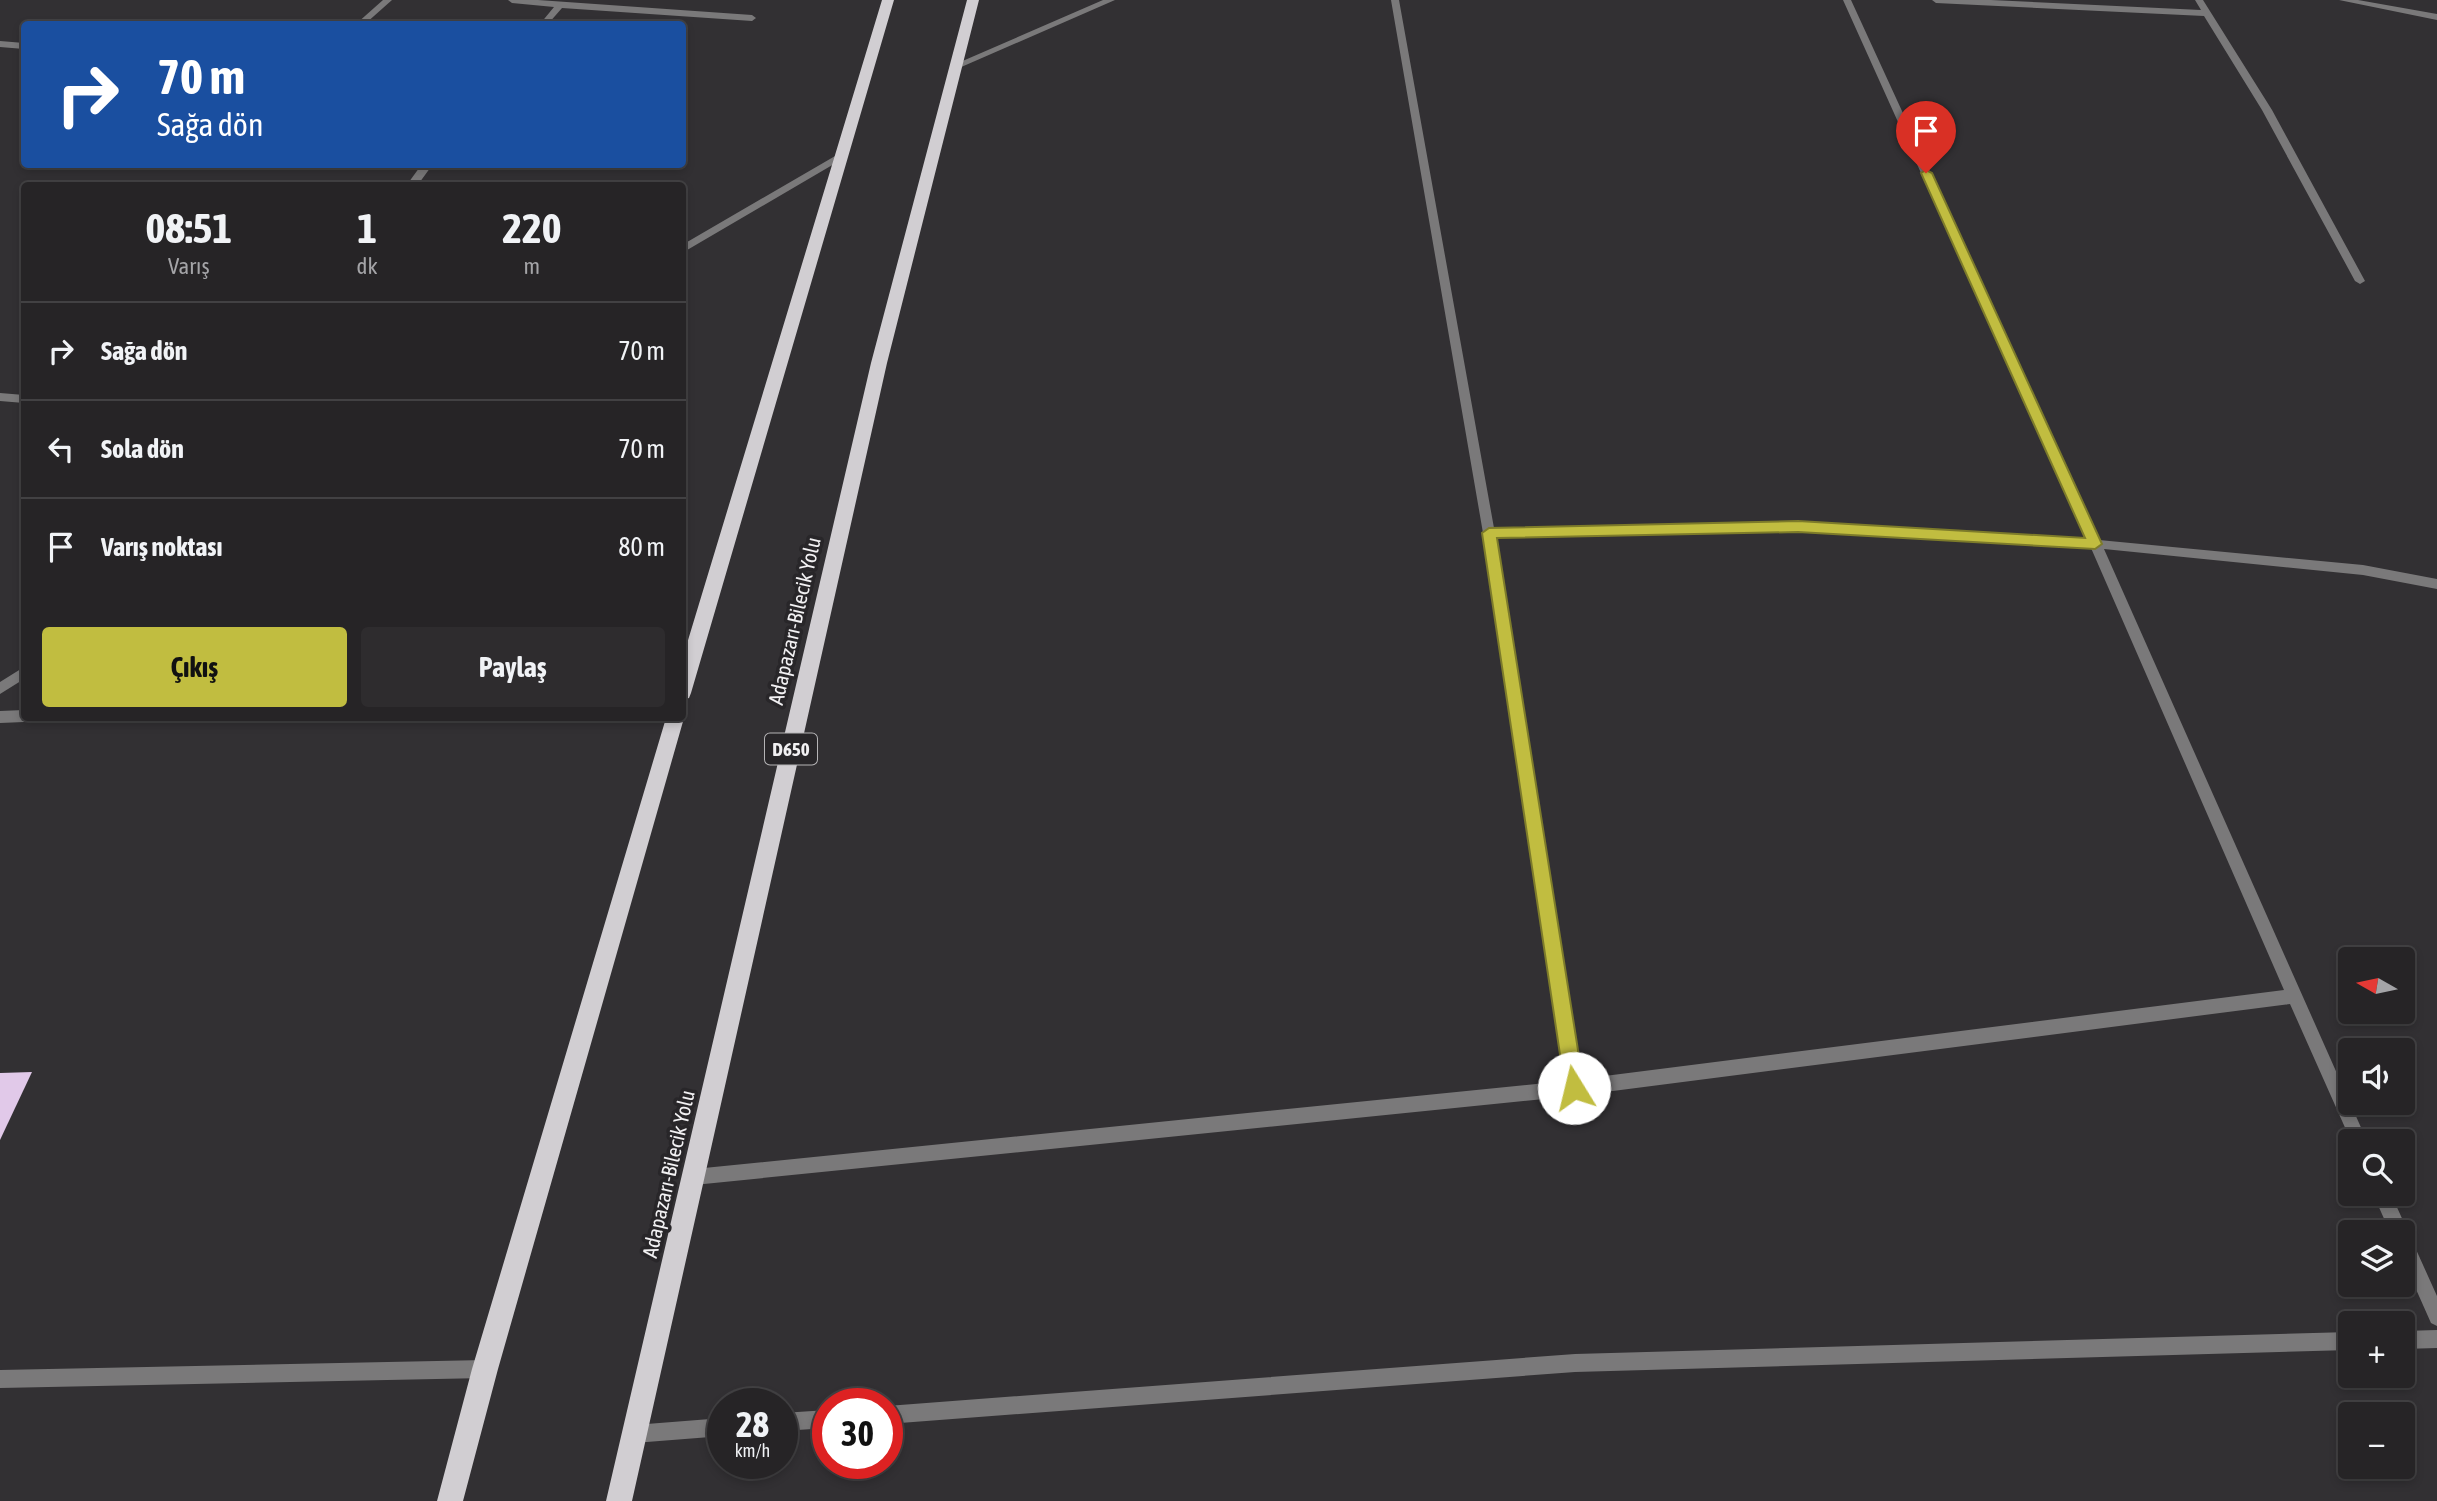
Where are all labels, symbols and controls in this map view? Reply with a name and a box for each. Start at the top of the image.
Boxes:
text: 70 m [157,48,245,104]
icon: right [42,49,133,140]
pin [1896,101,1956,173]
text: Sağa dön [157,106,263,143]
icon: arrive [1907,112,1945,150]
text: 08:51 [146,204,232,252]
text: 1 [357,204,377,252]
text: 220 [502,204,561,252]
text: Varış [168,253,210,279]
text: dk [357,253,378,279]
text: m [523,253,540,279]
icon: right [42,332,80,370]
text: Sağa dön [101,336,187,366]
text: 70 m [618,336,665,366]
icon: left [42,430,80,468]
text: Sola dön [101,434,184,464]
text: 70 m [618,434,665,464]
icon: arrive [42,528,80,566]
text: Varış noktası [101,532,222,562]
text: 80 m [618,532,665,562]
street label: Adapazarı-Bilecik Yolu [763,535,825,707]
button: Çıkış [42,627,347,707]
button: Paylaş [361,627,665,707]
road number: D650 [765,734,817,764]
north arrow [2338,947,2415,1024]
map controls [2338,947,2415,1479]
button: sound [2338,1038,2415,1115]
position arrow [1537,1051,1611,1125]
street label: Adapazarı-Bilecik Yolu [637,1088,699,1260]
button: search [2338,1129,2415,1206]
button: layers [2338,1220,2415,1297]
button: + [2338,1311,2415,1388]
speed limit sign: 30 [812,1388,903,1479]
button: − [2338,1402,2415,1479]
text: 28 [736,1404,769,1444]
text: km/h [735,1440,770,1461]

